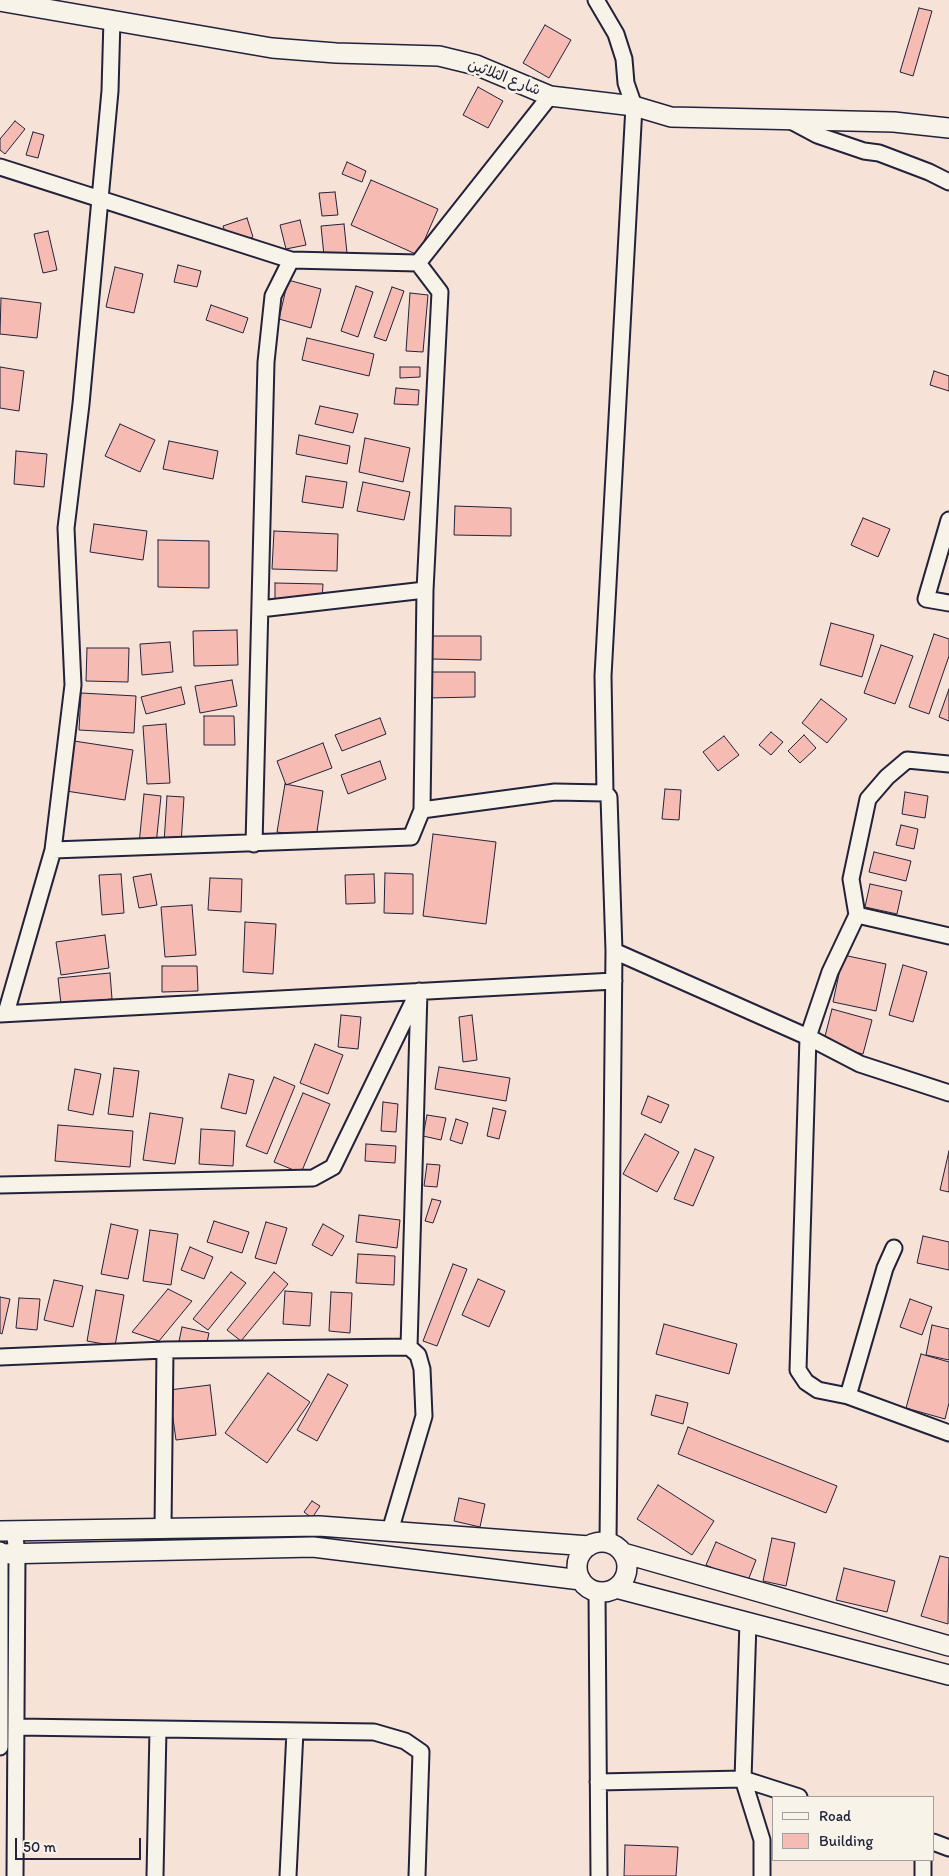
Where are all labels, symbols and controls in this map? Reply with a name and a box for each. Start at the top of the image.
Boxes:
street label: شارع الثلاثين [465,56,543,100]
legend [772,1796,934,1861]
text: Road [819,1807,851,1825]
scale bar [18,1828,144,1860]
text: Building [819,1832,873,1850]
text: 50 m [23,1838,56,1856]

